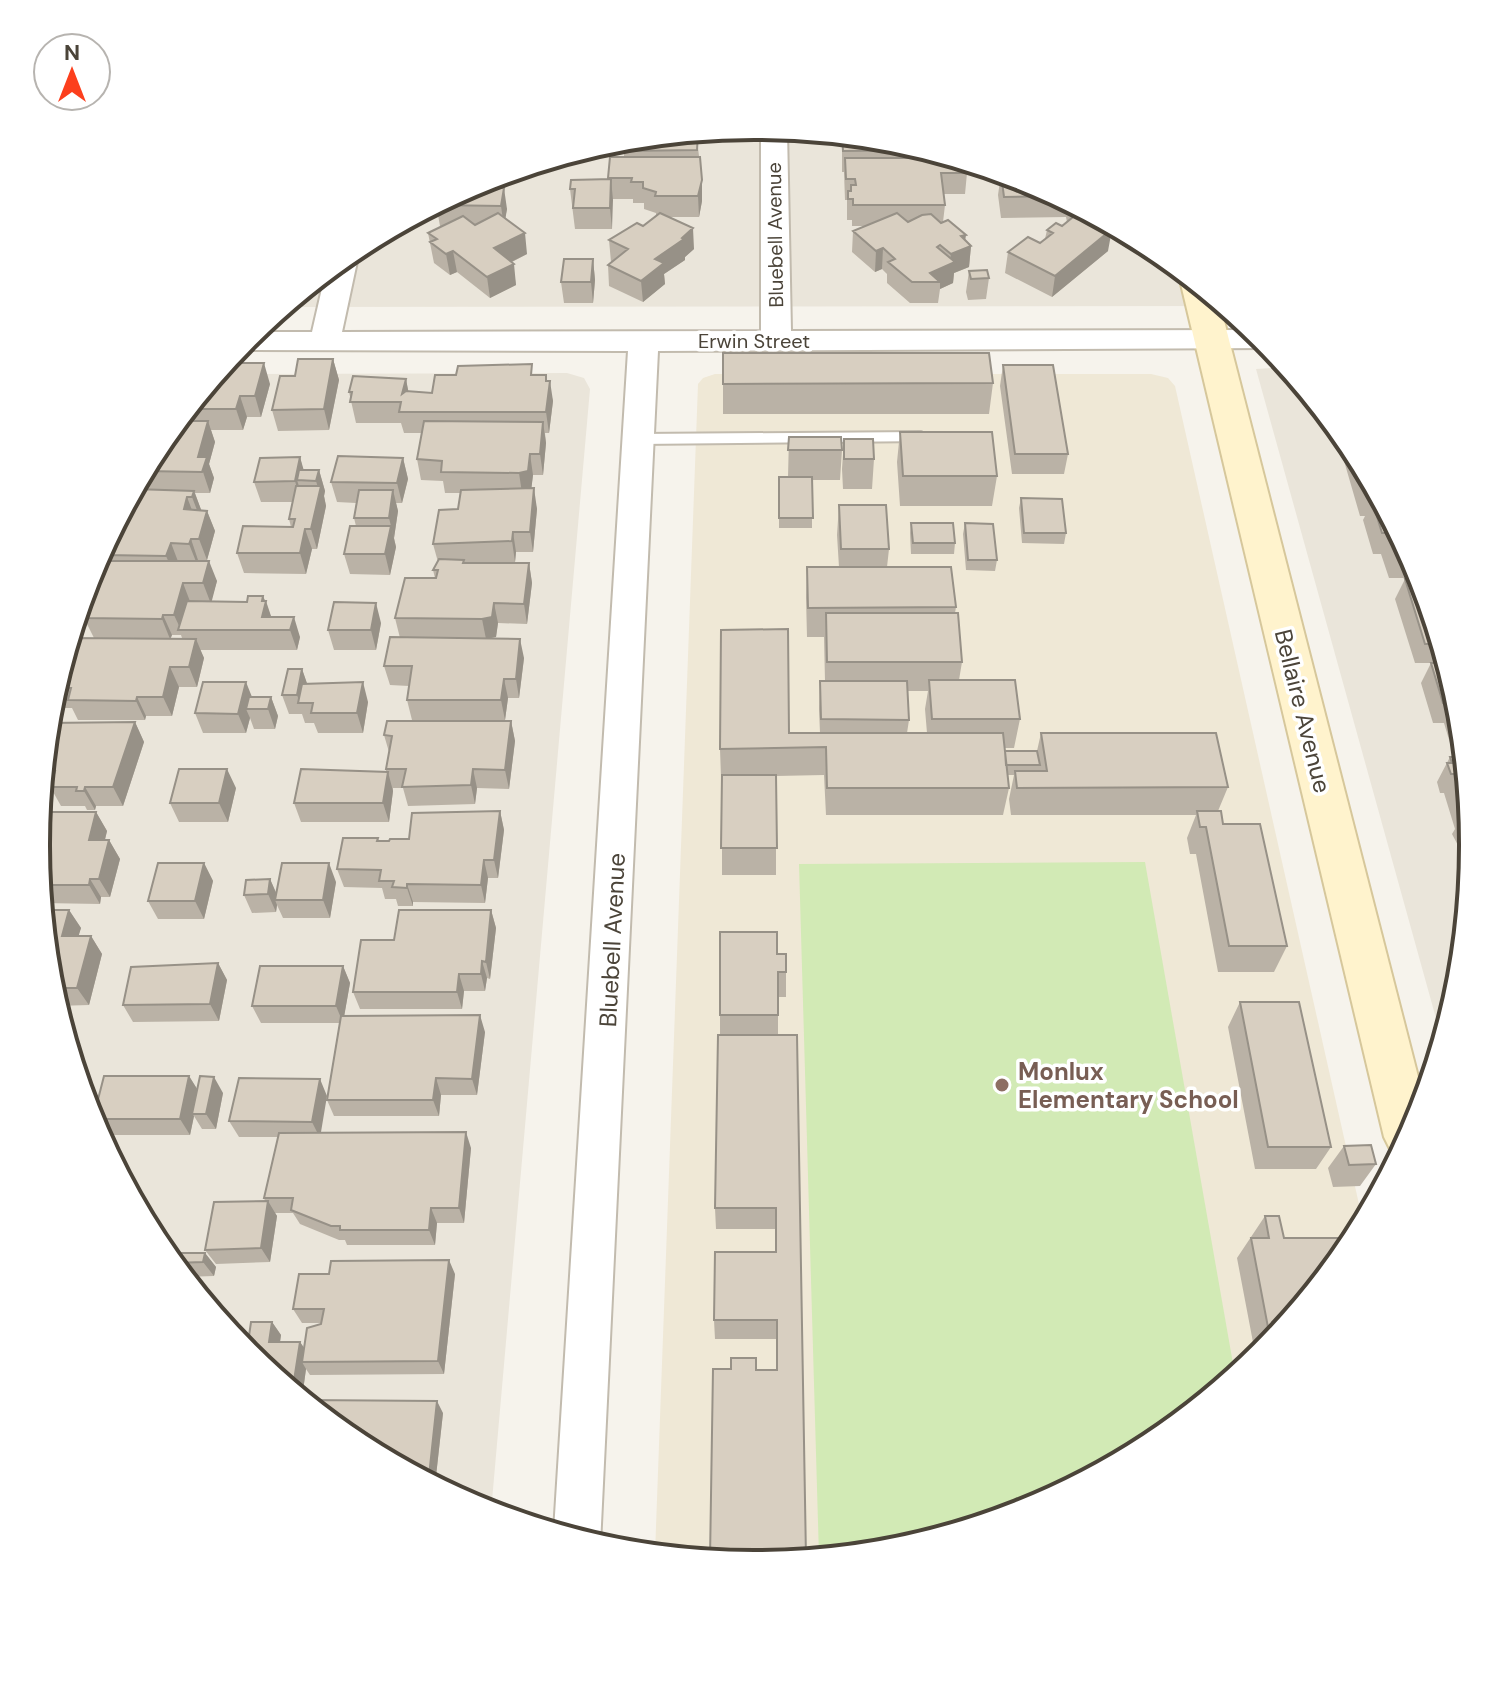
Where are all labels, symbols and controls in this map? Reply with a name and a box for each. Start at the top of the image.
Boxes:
north arrow [32,32,112,112]
text: N [64,38,80,67]
street label: Bluebell Avenue [761,162,789,308]
street label: Erwin Street [698,328,810,354]
street label: Bellaire Avenue [1268,626,1338,796]
street label: Bluebell Avenue [592,852,632,1028]
place label: Monlux Elementary School [1018,1056,1239,1115]
marker: Monlux Elementary School [993,1076,1011,1094]

